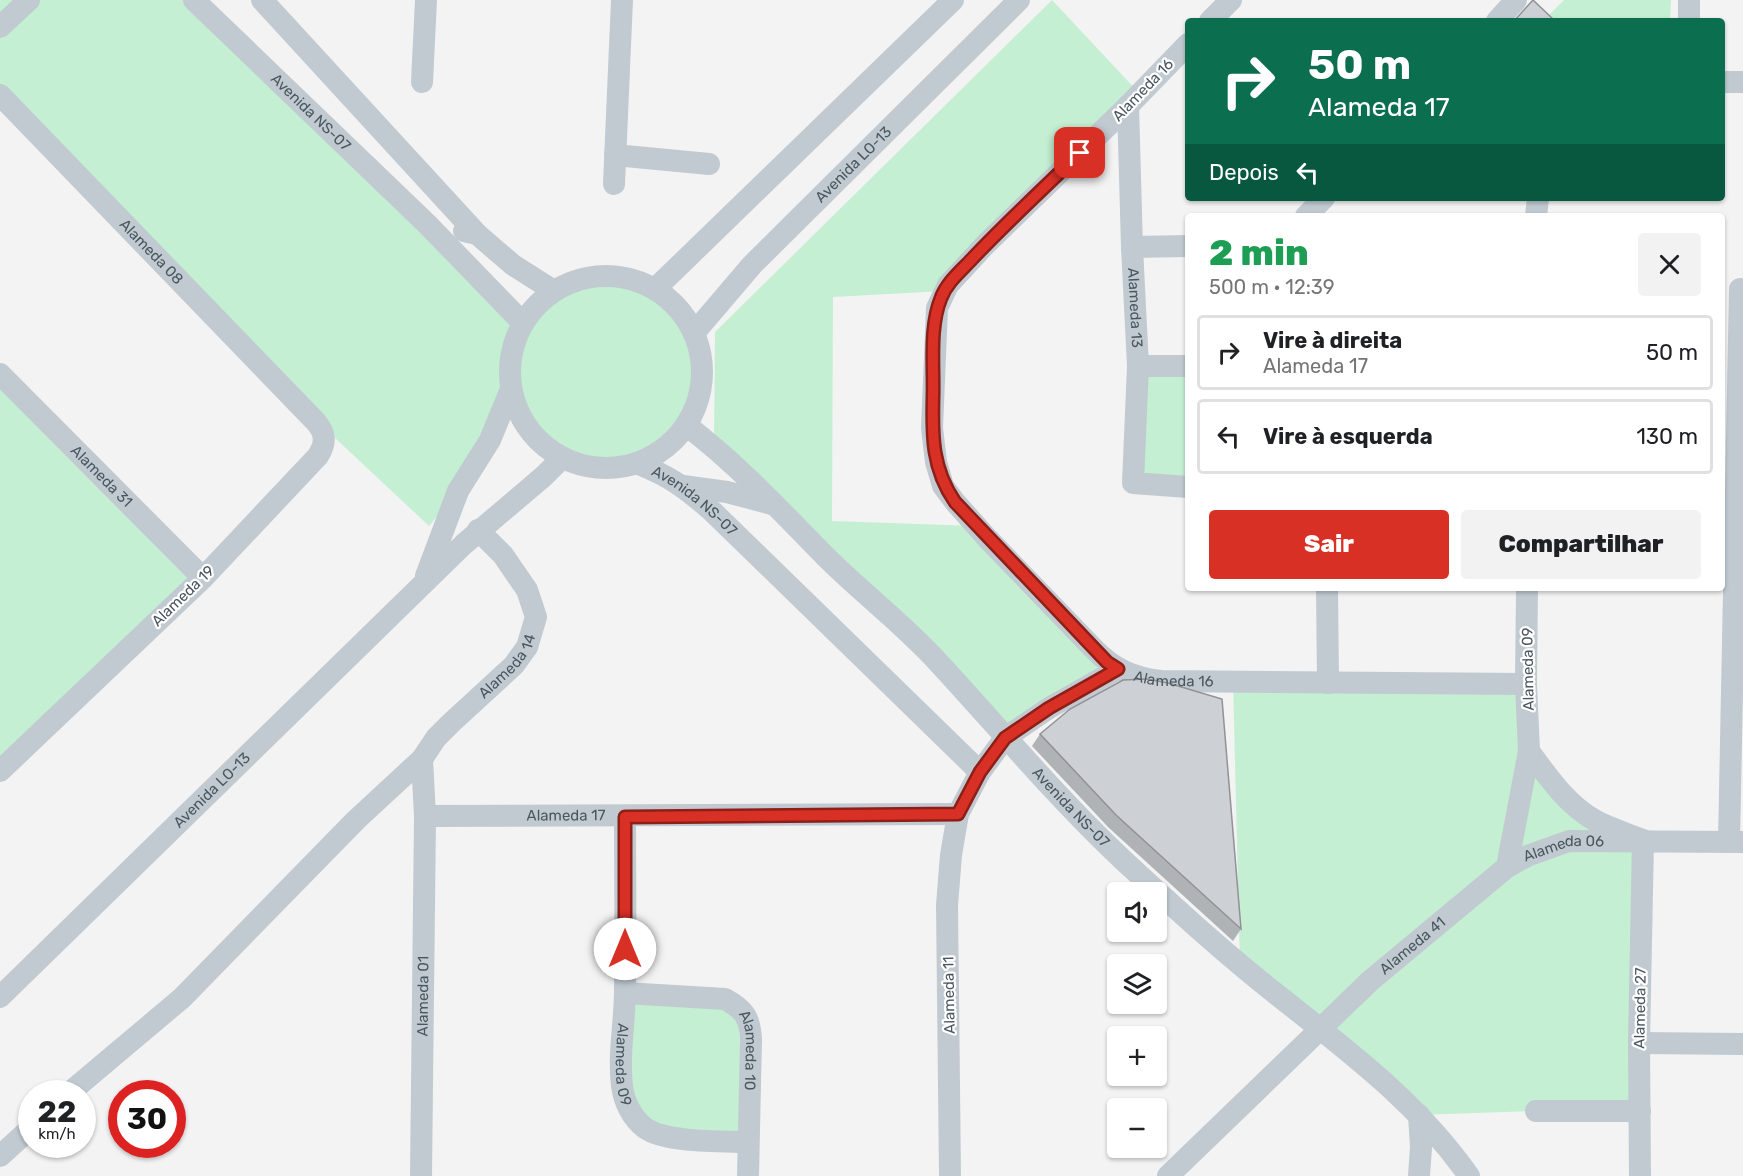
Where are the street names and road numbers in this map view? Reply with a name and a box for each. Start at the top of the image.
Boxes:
street label: Alameda 16 [1109,55,1177,125]
street label: Avenida NS-07 [267,70,355,155]
street label: Avenida LO-13 [811,123,895,206]
street label: Alameda 08 [116,215,187,288]
street label: Alameda 13 [1124,267,1146,348]
street label: Alameda 31 [67,441,136,511]
street label: Avenida NS-07 [649,462,741,540]
street label: Alameda 19 [148,562,218,630]
street label: Alameda 09 [1518,627,1538,711]
street label: Alameda 14 [475,632,539,702]
street label: Alameda 16 [1132,667,1214,690]
street label: Avenida LO-13 [170,749,254,832]
street label: Avenida NS-07 [1028,764,1113,851]
street label: Alameda 17 [527,806,606,825]
street label: Alameda 06 [1521,832,1604,866]
street label: Alameda 41 [1376,913,1449,978]
street label: Alameda 01 [414,956,432,1036]
street label: Alameda 11 [939,956,959,1034]
street label: Alameda 27 [1630,967,1650,1049]
street label: Alameda 10 [735,1007,760,1091]
street label: Alameda 09 [612,1023,636,1109]

